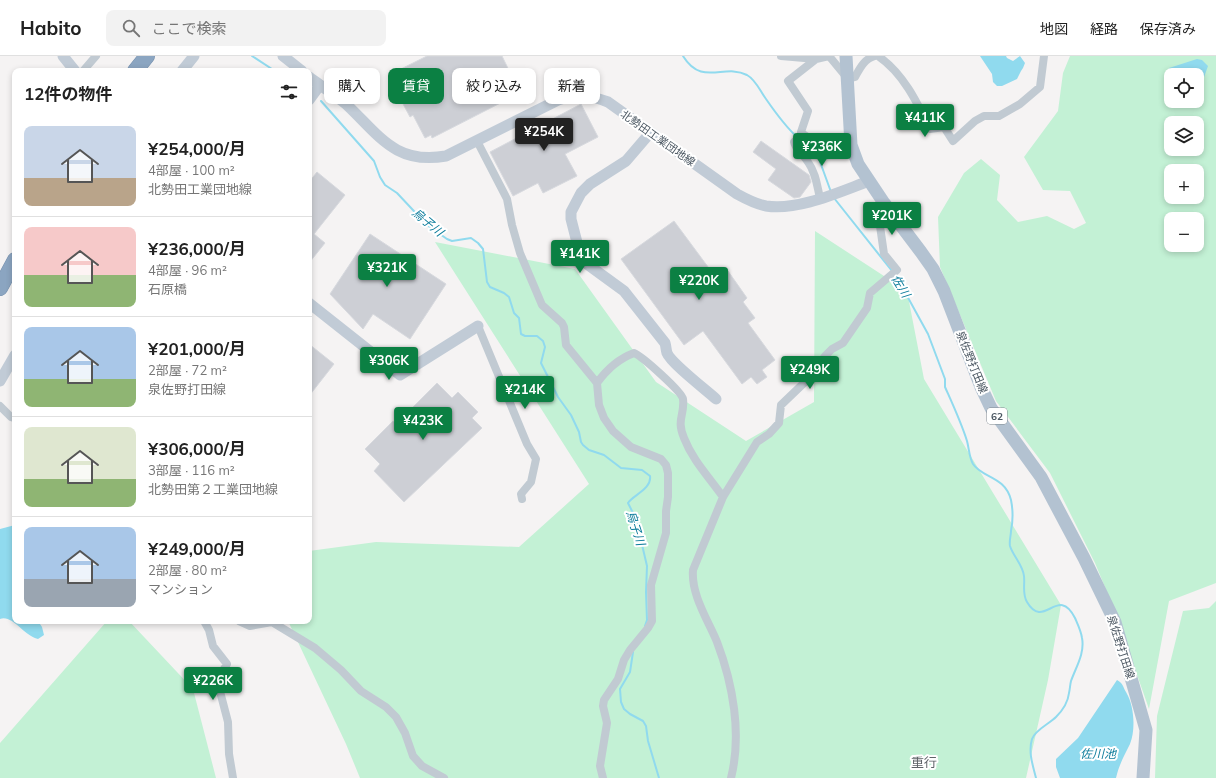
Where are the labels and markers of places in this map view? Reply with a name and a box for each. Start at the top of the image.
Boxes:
pin: ¥411K [897,104,953,138]
pin: ¥254K [516,118,572,152]
pin: ¥236K [794,133,850,167]
pin: ¥201K [864,202,920,236]
pin: ¥141K [552,240,608,274]
pin: ¥321K [359,254,415,288]
pin: ¥220K [671,267,727,301]
pin: ¥306K [361,347,417,381]
pin: ¥249K [782,356,838,390]
pin: ¥214K [497,376,553,410]
pin: ¥423K [395,407,451,441]
pin: ¥226K [185,667,241,701]

